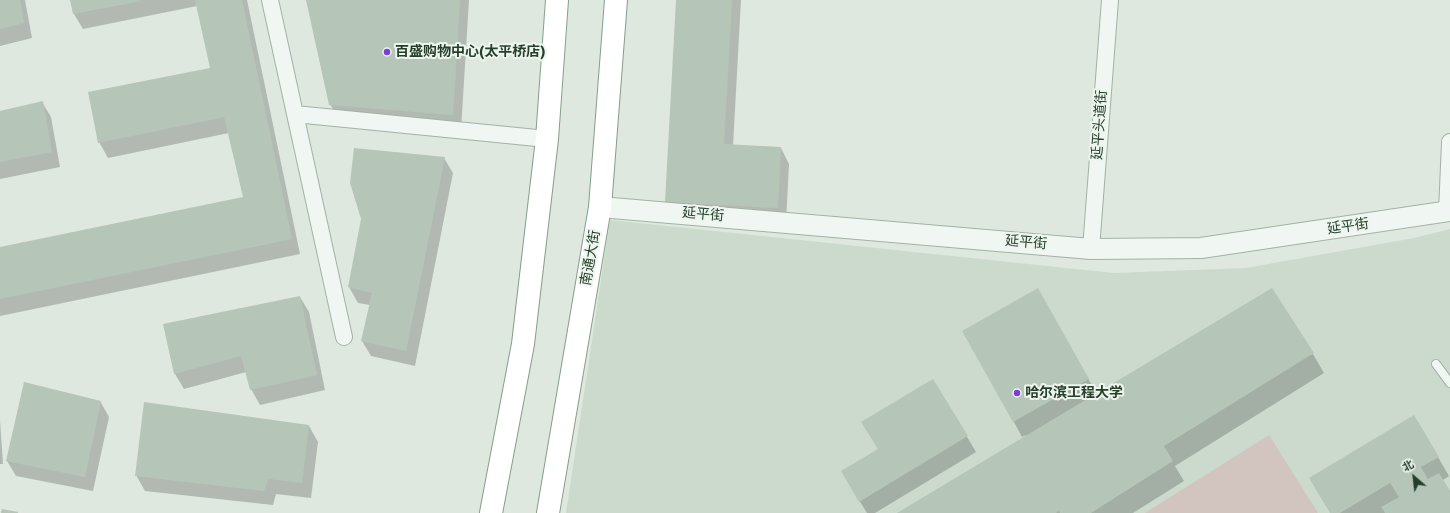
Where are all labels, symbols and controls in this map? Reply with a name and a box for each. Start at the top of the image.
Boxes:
place label: 百盛购物中心(太平桥店) [395,44,545,60]
marker: 百盛购物中心(太平桥店) [382,47,392,57]
street label: 延平头道街 [1089,89,1111,161]
street label: 延平街 [681,205,725,225]
street label: 延平街 [1326,216,1370,238]
street label: 南通大街 [578,229,604,287]
street label: 延平街 [1004,233,1048,253]
place label: 哈尔滨工程大学 [1025,385,1123,401]
marker: 哈尔滨工程大学 [1012,388,1022,398]
north arrow [1394,457,1434,497]
text: 北 [1400,458,1416,474]

